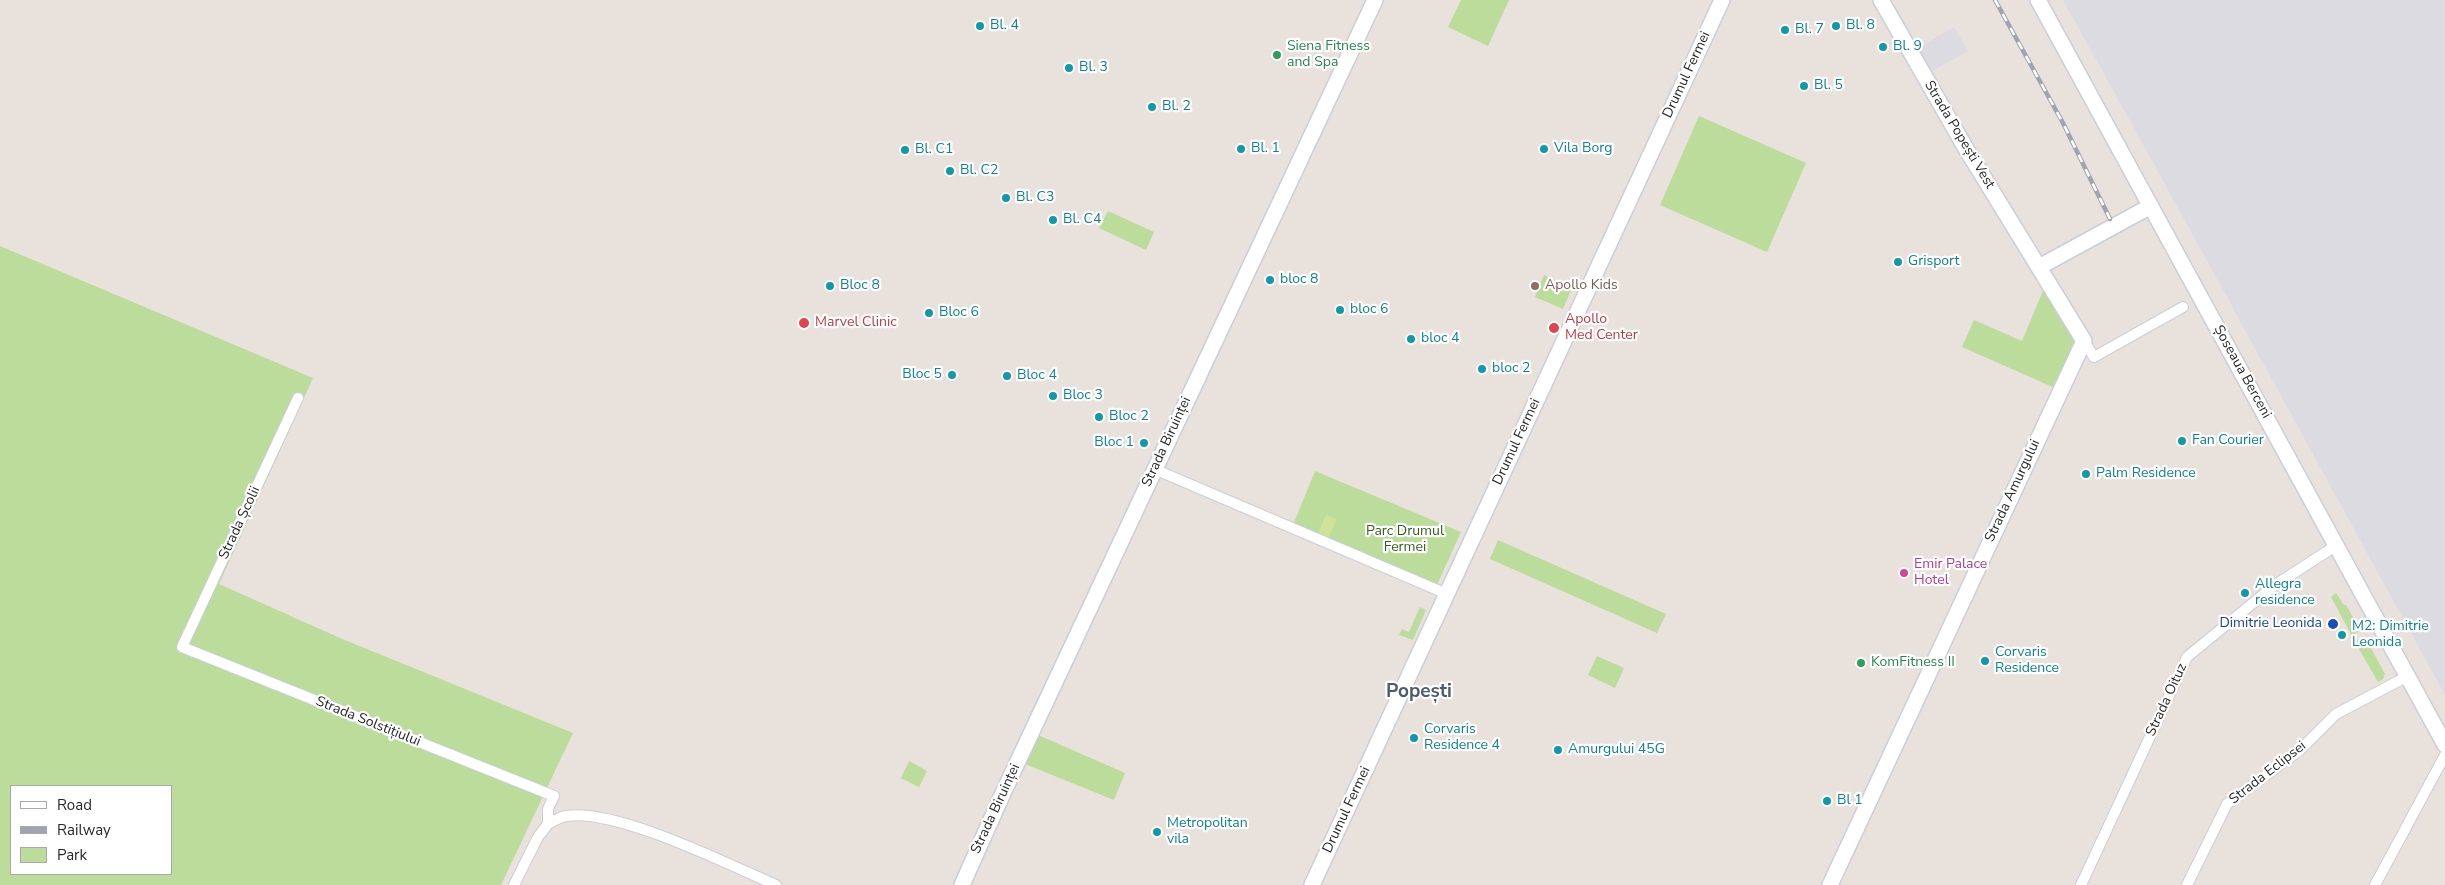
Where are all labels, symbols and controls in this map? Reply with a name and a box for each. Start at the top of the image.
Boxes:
place label: Bl. 4 [990,18,1019,34]
place label: Bl. 8 [1846,18,1875,34]
marker: Bl. 4 [974,20,986,32]
marker: Bl. 8 [1830,20,1842,32]
place label: Bl. 7 [1795,22,1824,38]
marker: Bl. 7 [1779,24,1791,36]
street label: Drumul Fermei [1660,29,1714,121]
place label: Siena Fitness and Spa [1287,39,1370,72]
place label: Bl. 9 [1893,39,1922,55]
marker: Bl. 9 [1877,41,1889,53]
marker: Siena Fitness and Spa [1271,49,1283,61]
place label: Bl. 3 [1079,60,1108,76]
marker: Bl. 3 [1063,62,1075,74]
place label: Bl. 5 [1814,78,1843,94]
street label: Strada Popești Vest [1920,78,1998,192]
marker: Bl. 5 [1798,80,1810,92]
place label: Bl. 2 [1162,99,1191,115]
marker: Bl. 2 [1146,101,1158,113]
place label: Bl. 1 [1251,141,1280,157]
place label: Vila Borg [1554,141,1612,157]
place label: Bl. C1 [915,142,953,158]
marker: Bl. 1 [1235,143,1247,155]
marker: Vila Borg [1538,143,1550,155]
marker: Bl. C1 [899,144,911,156]
place label: Bl. C2 [960,163,998,179]
marker: Bl. C2 [944,165,956,177]
place label: Bl. C3 [1016,190,1054,206]
marker: Bl. C3 [1000,192,1012,204]
place label: Bl. C4 [1063,212,1101,228]
marker: Bl. C4 [1047,214,1059,226]
place label: Grisport [1908,254,1959,270]
marker: Grisport [1892,256,1904,268]
place label: bloc 8 [1280,272,1318,288]
marker: bloc 8 [1264,274,1276,286]
place label: Bloc 8 [840,278,880,294]
place label: Apollo Kids [1545,278,1618,294]
marker: Bloc 8 [824,280,836,292]
marker: Apollo Kids [1529,280,1541,292]
place label: bloc 6 [1350,302,1388,318]
marker: bloc 6 [1334,304,1346,316]
place label: Bloc 6 [939,305,979,321]
marker: Bloc 6 [923,307,935,319]
place label: Apollo Med Center [1565,312,1638,344]
place label: Marvel Clinic [815,315,897,331]
marker: Marvel Clinic [797,316,811,330]
marker: Apollo Med Center [1547,321,1561,335]
street label: Șoseaua Berceni [2210,323,2274,421]
place label: bloc 4 [1421,331,1459,347]
marker: bloc 4 [1405,333,1417,345]
place label: bloc 2 [1492,361,1530,377]
marker: bloc 2 [1476,363,1488,375]
place label: Bloc 5 [902,367,942,383]
place label: Bloc 4 [1017,368,1057,384]
marker: Bloc 5 [946,369,958,381]
marker: Bloc 4 [1001,370,1013,382]
place label: Bloc 3 [1063,388,1103,404]
marker: Bloc 3 [1047,390,1059,402]
street label: Strada Biruinței [1139,394,1195,490]
street label: Drumul Fermei [1490,396,1544,488]
place label: Bloc 2 [1109,409,1149,425]
marker: Bloc 2 [1093,411,1105,423]
place label: Fan Courier [2192,433,2264,449]
place label: Bloc 1 [1094,435,1134,451]
marker: Fan Courier [2176,435,2188,447]
marker: Bloc 1 [1138,437,1150,449]
street label: Strada Amurgului [1982,437,2044,545]
place label: Palm Residence [2096,466,2196,482]
marker: Palm Residence [2080,468,2092,480]
street label: Strada Școlii [216,484,264,562]
park label: Parc Drumul Fermei [1366,524,1444,556]
place label: Emir Palace Hotel [1914,557,1987,590]
marker: Emir Palace Hotel [1898,567,1910,579]
place label: Allegra residence [2255,577,2315,610]
marker: Allegra residence [2239,587,2251,599]
place label: Dimitrie Leonida [2219,616,2322,632]
marker: Dimitrie Leonida [2326,617,2340,631]
place label: M2: Dimitrie Leonida [2352,619,2429,652]
marker: M2: Dimitrie Leonida [2336,629,2348,641]
place label: Corvaris Residence [1995,645,2059,678]
place label: KomFitness II [1871,655,1955,671]
marker: Corvaris Residence [1979,655,1991,667]
marker: KomFitness II [1855,657,1867,669]
street label: Strada Oituz [2143,661,2191,739]
district label: Popești [1386,681,1452,703]
street label: Strada Solstițiului [313,693,423,751]
place label: Corvaris Residence 4 [1424,722,1500,754]
marker: Corvaris Residence 4 [1408,732,1420,744]
street label: Strada Eclipsei [2226,738,2310,808]
place label: Amurgului 45G [1568,742,1665,758]
marker: Amurgului 45G [1552,744,1564,756]
street label: Strada Biruinței [968,761,1024,857]
street label: Drumul Fermei [1320,764,1374,856]
legend [10,785,172,875]
place label: Bl 1 [1837,793,1863,809]
text: Road [57,795,92,815]
marker: Bl 1 [1821,795,1833,807]
place label: Metropolitan vila [1167,816,1248,849]
text: Railway [57,820,111,840]
marker: Metropolitan vila [1151,826,1163,838]
text: Park [57,845,87,865]

